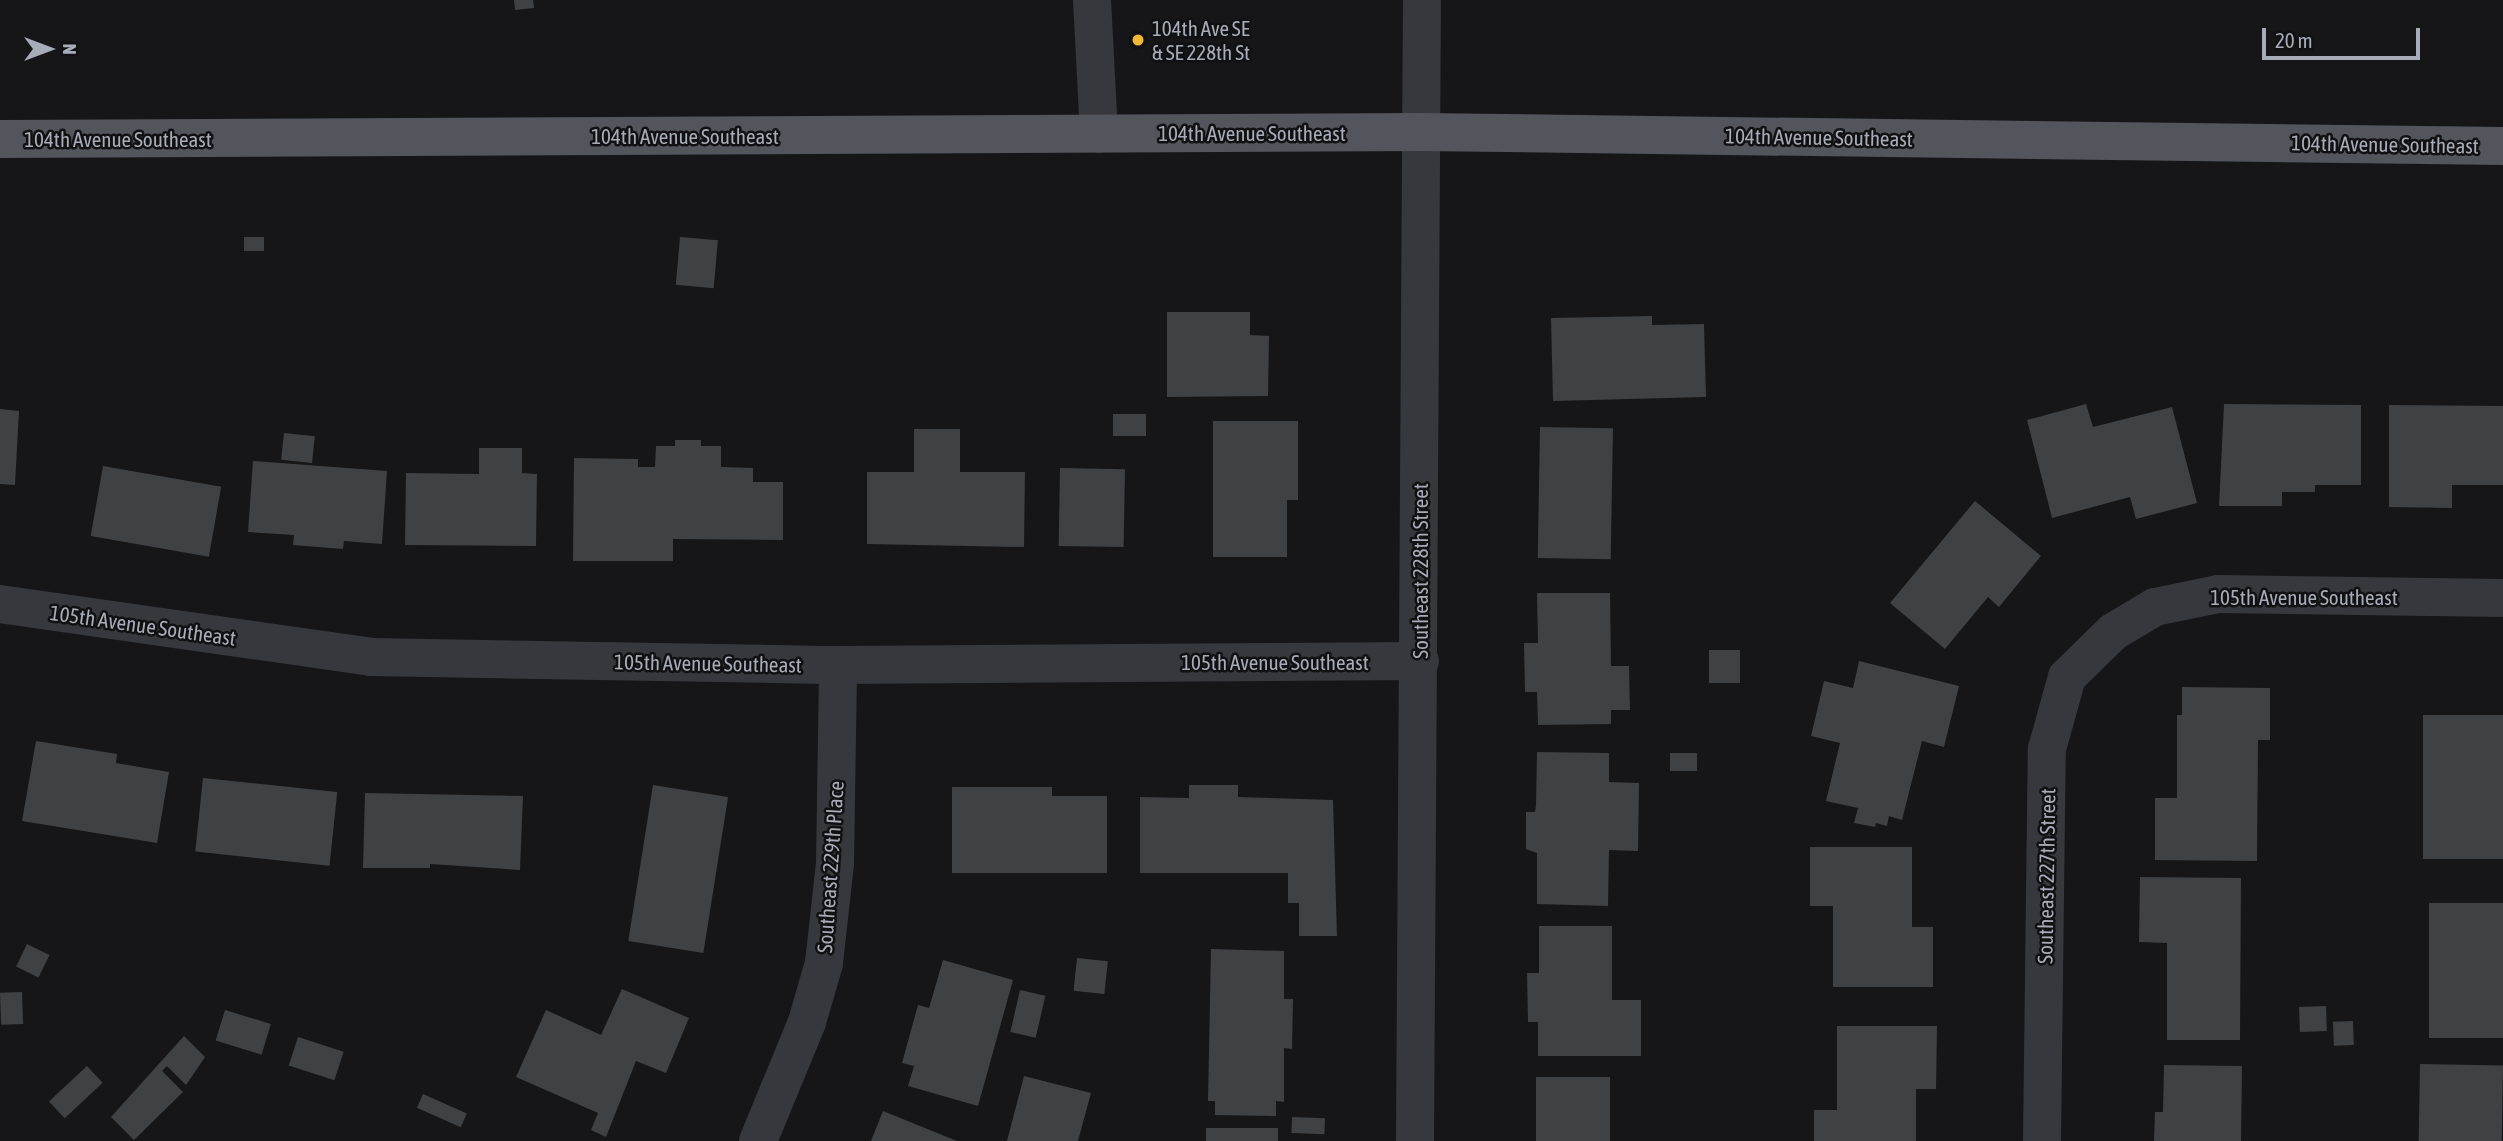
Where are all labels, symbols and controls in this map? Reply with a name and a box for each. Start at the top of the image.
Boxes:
north arrow [14,14,84,84]
scale bar [2265,14,2422,58]
place label: 104th Ave SE & SE 228th St [1152,15,1250,65]
text: 20 m [2275,28,2313,52]
marker: 104th Ave SE & SE 228th St [1130,32,1146,48]
text: N [59,43,81,55]
street label: 104th Avenue Southeast [1158,120,1346,146]
street label: 104th Avenue Southeast [591,123,779,149]
street label: 104th Avenue Southeast [1725,123,1913,151]
street label: 104th Avenue Southeast [24,126,212,152]
street label: 104th Avenue Southeast [2291,130,2479,158]
street label: Southeast 228th Street [1407,483,1433,659]
street label: 105th Avenue Southeast [2210,584,2398,610]
street label: 105th Avenue Southeast [48,599,238,651]
street label: 105th Avenue Southeast [614,649,802,677]
street label: 105th Avenue Southeast [1181,649,1369,675]
street label: Southeast 229th Place [811,780,849,954]
street label: Southeast 227th Street [2032,788,2060,964]

